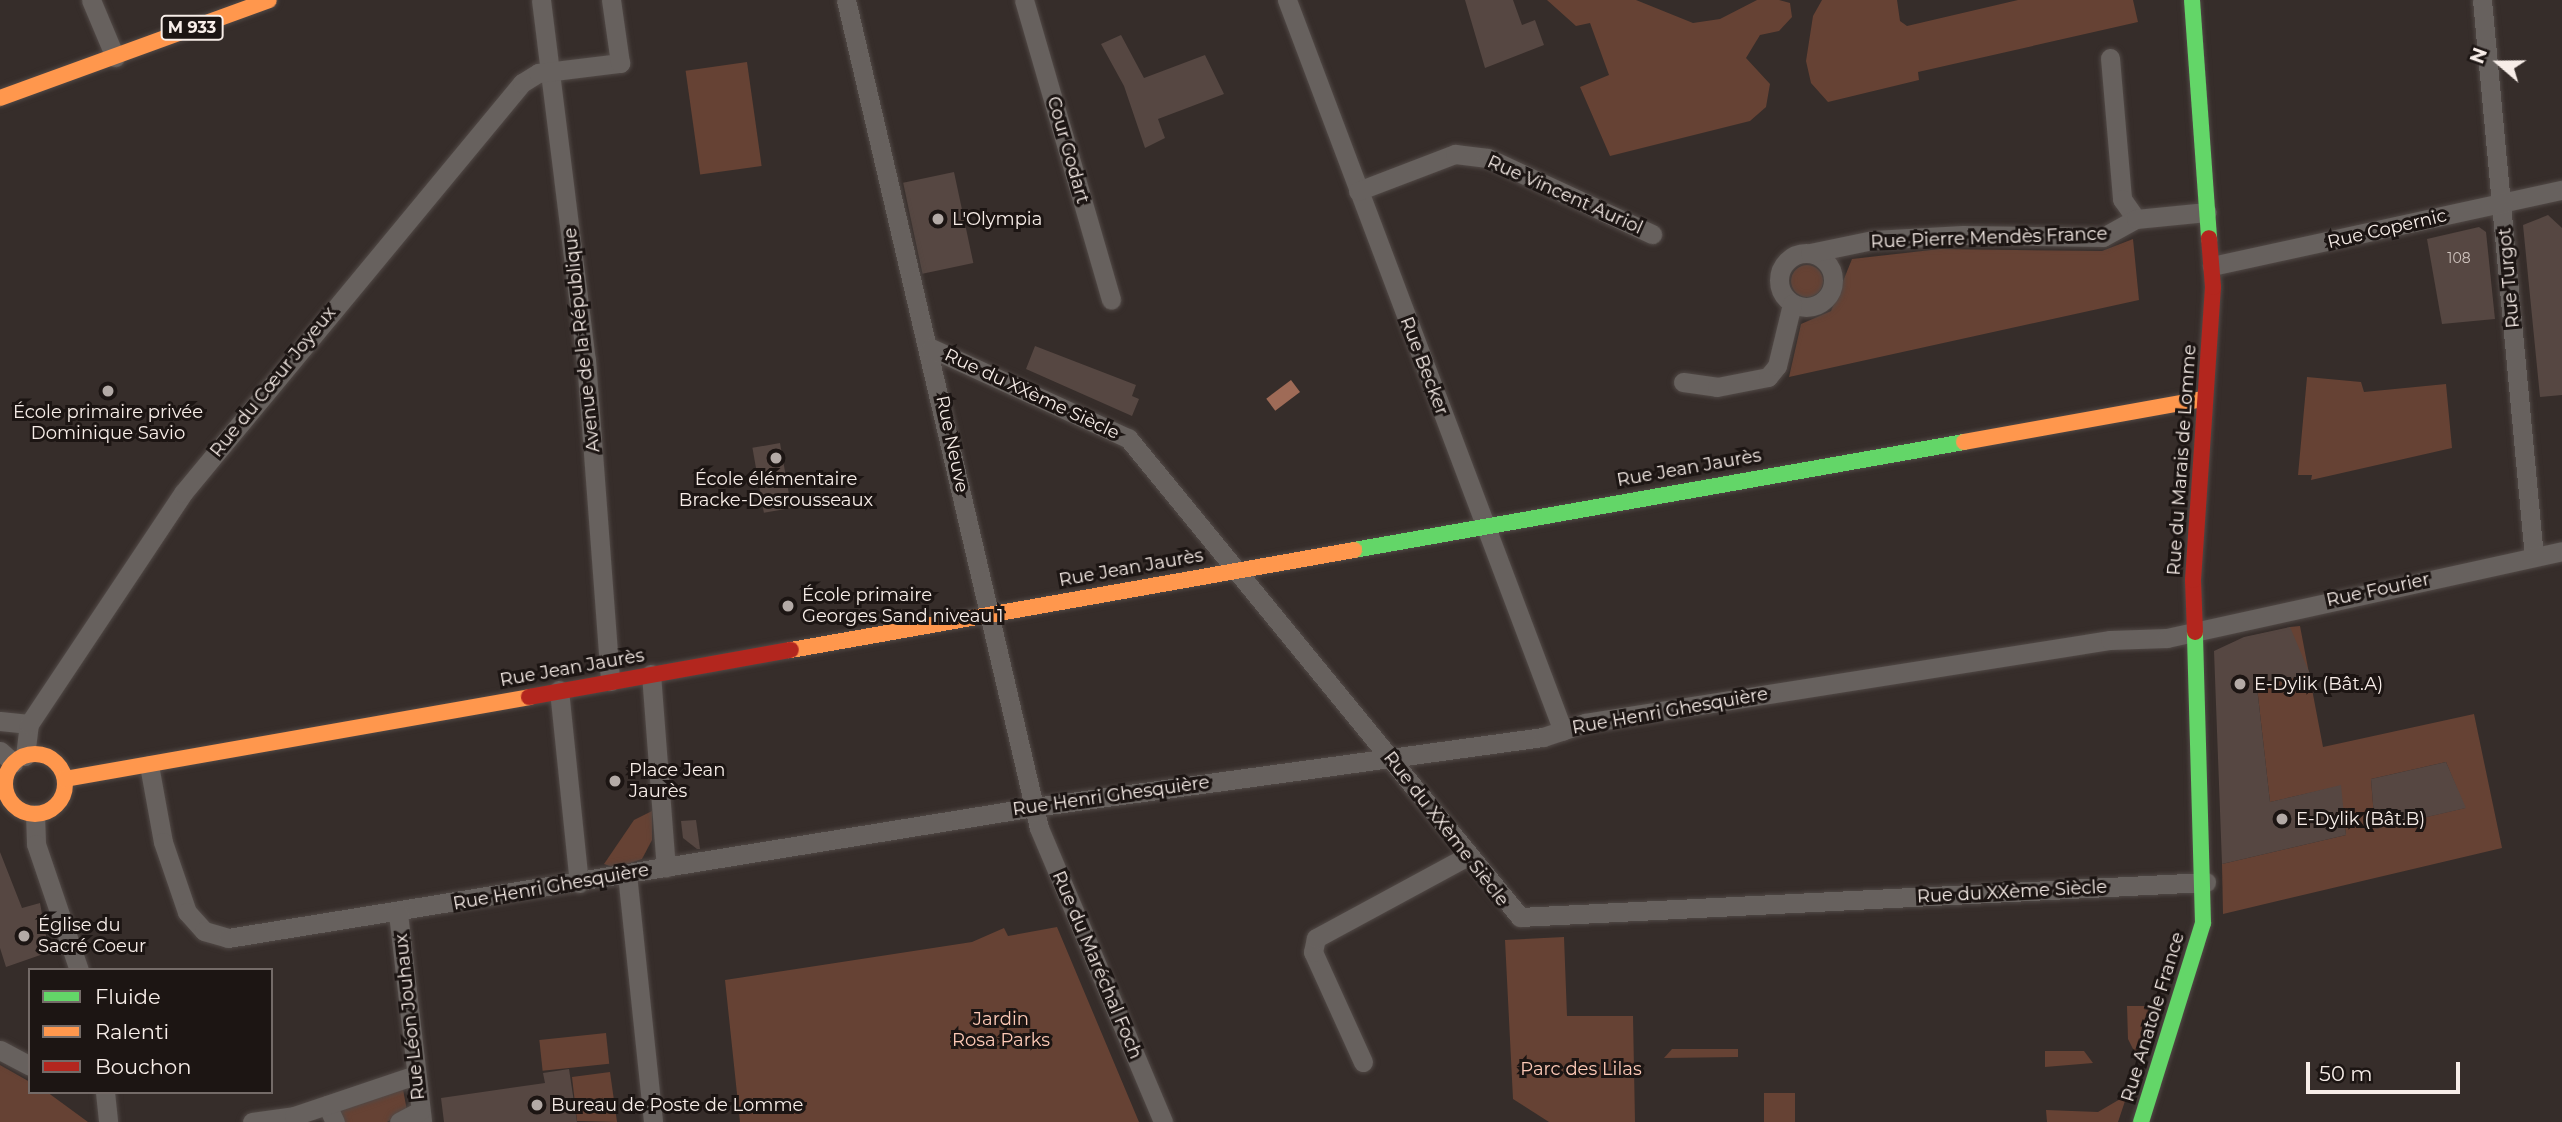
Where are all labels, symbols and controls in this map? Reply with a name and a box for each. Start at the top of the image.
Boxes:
road number: M 933 [160,16,224,40]
north arrow [2464,28,2534,98]
text: N [2465,45,2492,67]
street label: Cour Godart [1042,94,1094,206]
street label: Rue Vincent Auriol [1484,151,1646,239]
street label: Rue Copernic [2325,205,2449,253]
place label: L'Olympia [952,208,1042,230]
marker: L'Olympia [930,211,946,227]
street label: Rue Pierre Mendès France [1870,223,2108,253]
street label: Avenue de la République [559,227,605,453]
street label: Rue Turgot [2494,227,2524,329]
house number: 108 [2447,250,2471,266]
street label: Rue du Cœur Joyeux [206,302,340,462]
street label: Rue Becker [1395,314,1453,418]
street label: Rue du XXème Siècle [941,344,1123,444]
street label: Rue du Marais de Lomme [2163,344,2201,576]
marker: École primaire privée Dominique Savio [100,383,116,399]
street label: Rue Neuve [931,394,973,494]
place label: École primaire privée Dominique Savio [13,402,203,444]
street label: Rue Jean Jaurès [1615,445,1763,491]
marker: École élémentaire Bracke-Desrousseaux [768,450,784,466]
place label: École élémentaire Bracke-Desrousseaux [679,469,873,512]
street label: Rue Jean Jaurès [1057,545,1205,591]
street label: Rue Fourier [2324,569,2432,611]
place label: École primaire Georges Sand niveau 1 [802,585,1004,628]
marker: École primaire Georges Sand niveau 1 [780,598,796,614]
street label: Rue Jean Jaurès [498,645,646,691]
place label: E-Dylik (Bât.A) [2254,673,2383,695]
marker: E-Dylik (Bât.A) [2232,676,2248,692]
street label: Rue Henri Ghesquière [1570,683,1770,739]
street label: Rue du XXème Siècle [1379,747,1513,911]
place label: Place Jean Jaurès [629,760,725,802]
street label: Rue Henri Ghesquière [1011,771,1211,821]
marker: Place Jean Jaurès [607,773,623,789]
place label: E-Dylik (Bât.B) [2296,808,2425,830]
marker: E-Dylik (Bât.B) [2274,811,2290,827]
street label: Rue Henri Ghesquière [451,859,651,915]
street label: Rue du Maréchal Foch [1048,868,1146,1062]
street label: Rue du XXème Siècle [1916,876,2108,908]
place label: Église du Sacré Coeur [38,915,146,958]
marker: Église du Sacré Coeur [16,928,32,944]
street label: Rue Anatole France [2117,929,2189,1105]
street label: Rue Léon Jouhaux [391,933,429,1101]
legend [28,968,273,1094]
text: Fluide [95,984,161,1009]
park label: Jardin Rosa Parks [952,1009,1050,1052]
text: Ralenti [95,1019,169,1044]
scale bar [2310,1048,2464,1092]
text: Bouchon [95,1054,191,1079]
park label: Parc des Lilas [1520,1058,1642,1080]
text: 50 m [2319,1061,2373,1086]
place label: Bureau de Poste de Lomme [551,1094,803,1116]
marker: Bureau de Poste de Lomme [529,1097,545,1113]

